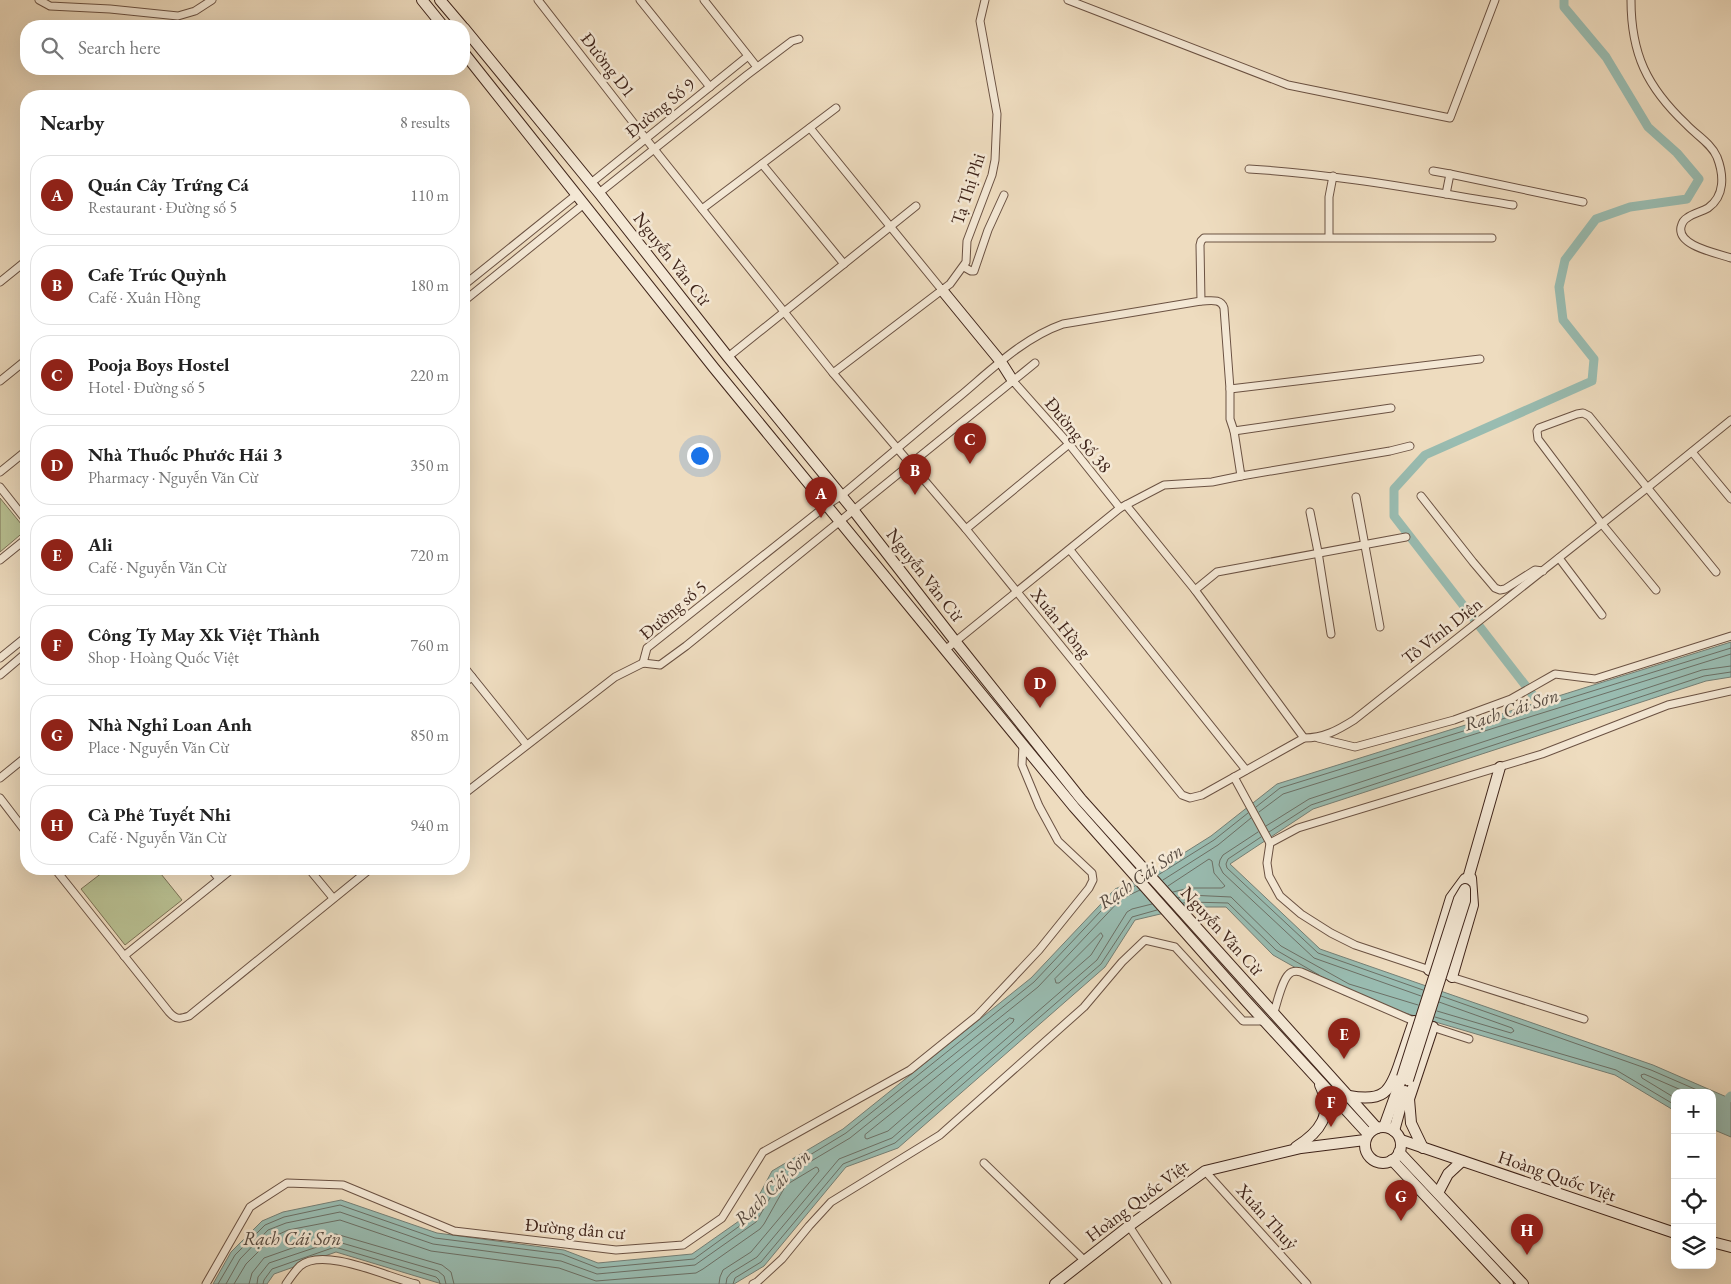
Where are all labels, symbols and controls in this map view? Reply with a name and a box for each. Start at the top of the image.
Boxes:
search box [20,20,470,75]
street label: Đường D1 [576,28,641,102]
icon: search [38,34,66,62]
text: Search here [78,35,160,60]
street label: Đường Số 9 [620,72,700,143]
text: Nearby [40,109,104,136]
text: 8 results [400,112,450,133]
street label: Tạ Thị Phi [945,150,990,228]
text: Quán Cây Trứng Cá [88,172,249,197]
text: A [51,185,63,206]
text: 110 m [410,185,449,206]
text: Restaurant · Đường số 5 [88,197,237,218]
street label: Nguyễn Văn Cừ [629,207,717,311]
text: Cafe Trúc Quỳnh [88,262,227,287]
text: B [52,275,62,296]
text: 180 m [410,275,449,296]
text: Café · Xuân Hồng [88,287,200,308]
text: Pooja Boys Hostel [88,352,230,377]
text: C [51,365,63,386]
text: 220 m [410,365,449,386]
text: Hotel · Đường số 5 [88,377,205,398]
street label: Đường Số 38 [1040,392,1117,477]
pin: C [954,423,986,464]
text: Nhà Thuốc Phước Hái 3 [88,442,283,467]
your location [687,443,713,469]
pin: B [899,454,931,495]
text: D [51,455,63,476]
text: 350 m [410,455,449,476]
text: Pharmacy · Nguyễn Văn Cừ [88,467,259,488]
pin: A [805,477,837,518]
street label: Nguyễn Văn Cừ [882,523,970,627]
text: Ali [88,532,113,557]
text: E [52,545,62,566]
text: 720 m [410,545,449,566]
text: Café · Nguyễn Văn Cừ [88,557,226,578]
street label: Đường số 5 [634,575,711,644]
street label: Xuân Hồng [1026,582,1097,662]
street label: Tô Vĩnh Diện [1397,592,1487,669]
text: Công Ty May Xk Việt Thành [88,622,320,647]
text: F [53,635,61,656]
text: 760 m [410,635,449,656]
text: Shop · Hoàng Quốc Việt [88,647,239,668]
pin: D [1024,667,1056,708]
water label: Rạch Cái Sơn [1460,682,1562,737]
text: Nhà Nghỉ Loan Anh [88,712,252,737]
text: G [51,725,63,746]
text: 850 m [410,725,449,746]
text: Place · Nguyễn Văn Cừ [88,737,229,758]
text: Cà Phê Tuyết Nhi [88,802,231,827]
text: H [51,815,63,836]
text: 940 m [410,815,449,836]
text: Café · Nguyễn Văn Cừ [88,827,226,848]
water label: Rạch Cái Sơn [1093,838,1188,915]
street label: Nguyễn Văn Cừ [1176,881,1269,981]
pin: E [1328,1018,1360,1059]
pin: F [1315,1086,1347,1127]
map controls [1671,1089,1716,1269]
button: + [1671,1089,1716,1134]
button: − [1671,1134,1716,1179]
water label: Rạch Cái Sơn [729,1144,816,1231]
street label: Hoàng Quốc Việt [1495,1145,1619,1207]
street label: Hoàng Quốc Việt [1081,1154,1193,1247]
street label: Xuân Thuỷ [1231,1178,1303,1255]
button: locate [1671,1179,1716,1224]
pin: G [1385,1180,1417,1221]
street label: Đường dân cư [524,1213,627,1244]
pin: H [1511,1214,1543,1255]
button: layers [1671,1224,1716,1269]
water label: Rạch Cái Sơn [243,1226,341,1251]

